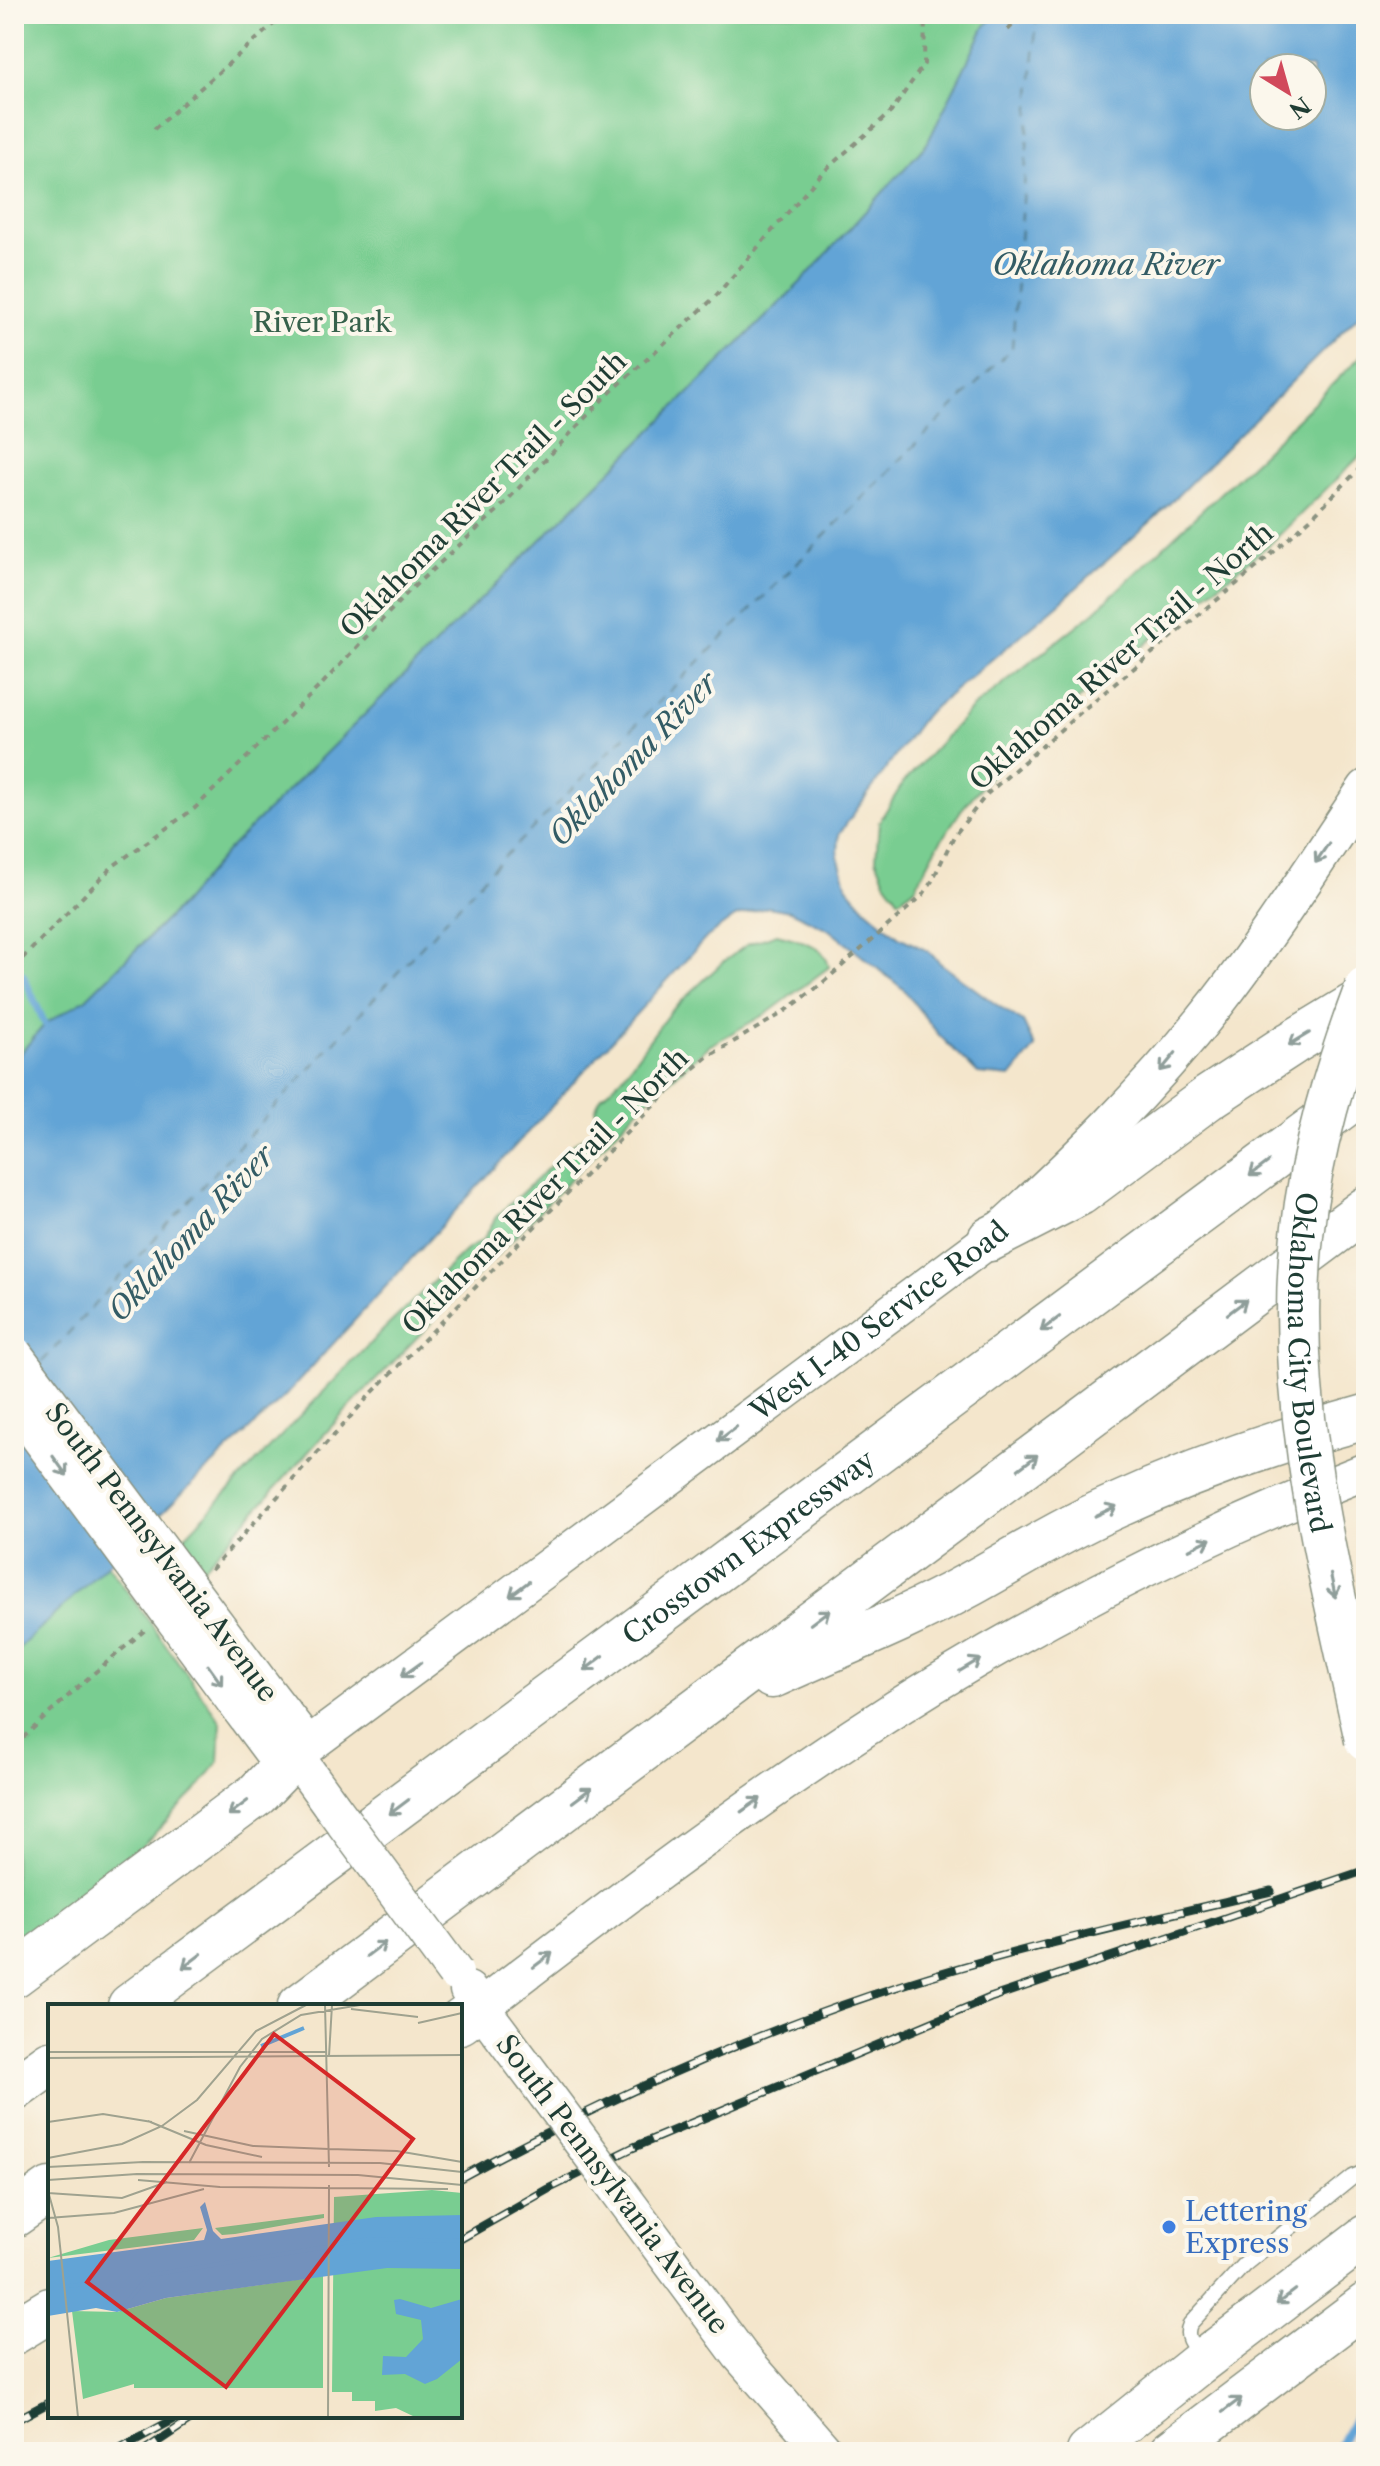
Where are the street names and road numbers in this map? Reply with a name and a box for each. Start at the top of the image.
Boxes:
street label: Oklahoma River Trail - South [333,344,633,644]
street label: Oklahoma River Trail - North [962,515,1280,797]
street label: Oklahoma River Trail - North [395,1041,695,1341]
street label: Oklahoma City Boulevard [1281,1190,1338,1536]
street label: West I-40 Service Road [743,1214,1015,1429]
street label: South Pennsylvania Avenue [38,1396,286,1708]
street label: Crosstown Expressway [616,1442,881,1652]
street label: South Pennsylvania Avenue [489,2028,737,2340]

